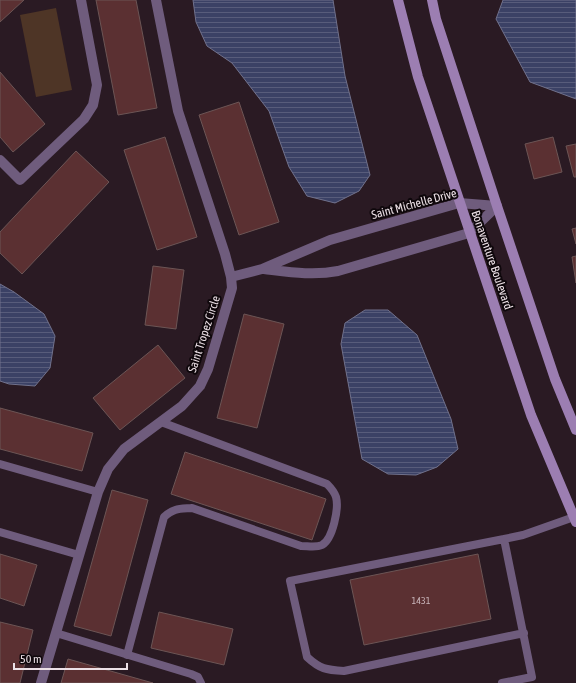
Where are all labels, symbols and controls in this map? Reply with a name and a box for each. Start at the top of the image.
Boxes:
street label: Saint Michelle Drive [370,186,458,222]
street label: Bonaventure Boulevard [468,209,516,311]
street label: Saint Tropez Circle [185,294,223,374]
house number: 1431 [412,595,431,606]
scale bar [14,645,127,671]
text: 50 m [20,652,42,666]

